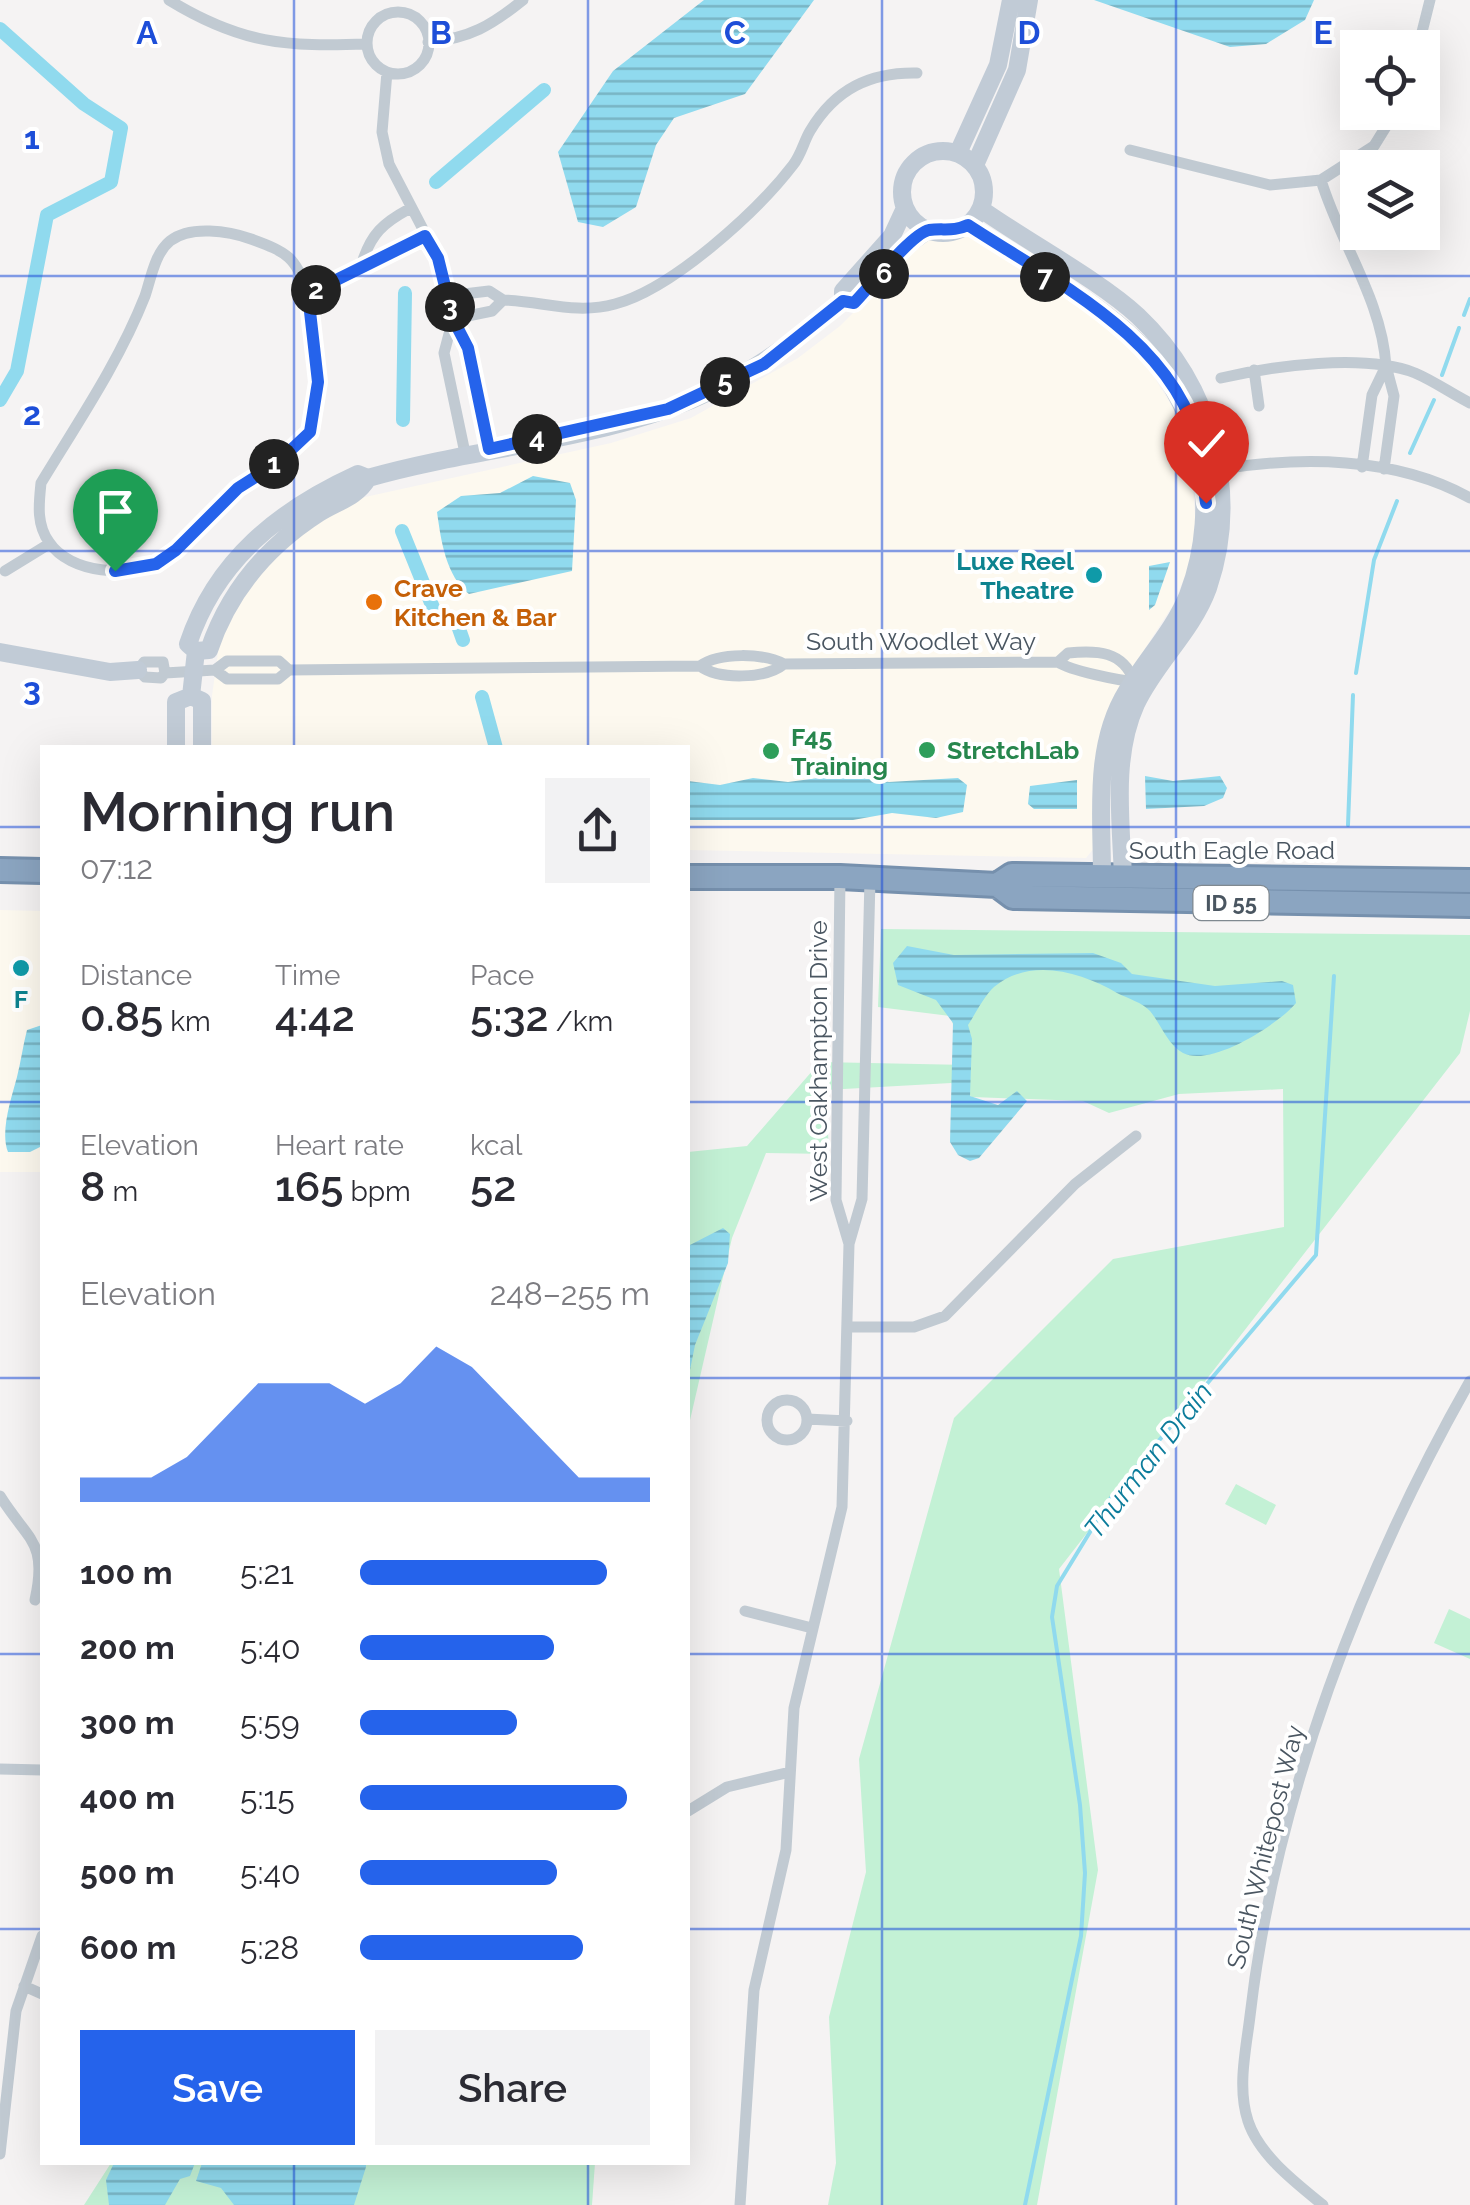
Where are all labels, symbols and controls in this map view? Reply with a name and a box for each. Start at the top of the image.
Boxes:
text: A [136,14,158,51]
text: B [430,14,452,51]
text: C [724,14,746,51]
text: D [1018,14,1040,51]
text: E [1313,14,1333,51]
map controls [1340,30,1440,250]
button: locate [1340,30,1440,130]
text: 1 [24,119,40,156]
button: layers [1340,150,1440,250]
pin: 6 [859,249,909,299]
pin: 7 [1020,252,1070,302]
text: 6 [876,257,893,290]
text: 7 [1037,260,1053,293]
pin: 2 [291,265,341,315]
text: 2 [308,273,324,306]
pin: 3 [425,282,475,332]
text: 3 [442,290,458,323]
pin: 5 [700,357,750,407]
text: 5 [717,365,733,398]
text: 2 [23,395,41,432]
pin [1164,401,1249,504]
pin: 4 [512,414,562,464]
icon: check [1179,416,1234,471]
text: 4 [529,422,545,455]
pin: 1 [249,439,299,489]
text: 1 [267,447,281,480]
pin [73,469,158,572]
icon: arrive [88,484,143,539]
place label: Luxe Reel Theatre [956,546,1074,605]
marker: Luxe Reel Theatre [1083,564,1105,586]
place label: Crave Kitchen & Bar [394,573,557,632]
marker: Crave Kitchen & Bar [363,591,385,613]
street label: South Woodlet Way [806,626,1036,656]
text: 3 [23,670,41,707]
place label: F45 Training [791,722,888,781]
place label: StretchLab [947,735,1079,765]
marker: StretchLab [916,739,938,761]
marker: F45 Training [760,740,782,762]
button: share [545,778,650,883]
text: Morning run [80,779,395,844]
street label: South Eagle Road [1129,835,1335,865]
text: 07:12 [80,849,153,886]
road number: ID 55 [1194,886,1268,920]
street label: West Oakhampton Drive [803,920,833,1202]
marker: F [10,957,32,979]
text: Distance [80,959,192,992]
text: Time [275,959,340,992]
text: Pace [470,959,534,992]
place label: F [14,984,28,1014]
text: 0.85 [80,992,163,1041]
text: 4:42 [275,992,355,1041]
text: 5:32 [470,992,549,1041]
text: km [163,1005,211,1038]
text: /km [549,1005,613,1038]
text: Elevation [80,1129,199,1162]
text: Heart rate [275,1129,404,1162]
text: kcal [470,1129,522,1162]
text: 8 [80,1162,105,1211]
text: 165 [275,1162,343,1211]
text: 52 [470,1162,516,1211]
text: m [105,1175,138,1208]
text: bpm [343,1175,411,1208]
text: Elevation [80,1275,216,1312]
text: 248–255 m [490,1275,650,1312]
water label: Thurman Drain [1077,1376,1219,1545]
text: 100 m [80,1554,173,1591]
text: 5:21 [240,1554,294,1591]
text: 200 m [80,1629,175,1666]
text: 5:40 [240,1629,301,1666]
text: 300 m [80,1704,175,1741]
text: 5:59 [240,1704,300,1741]
street label: South Whitepost Way [1220,1722,1310,1972]
text: 400 m [80,1779,175,1816]
text: 5:15 [240,1779,295,1816]
text: 500 m [80,1854,175,1891]
text: 5:40 [240,1854,301,1891]
text: 600 m [80,1929,176,1966]
text: 5:28 [240,1929,299,1966]
button: Save [80,2030,355,2145]
button: Share [375,2030,650,2145]

